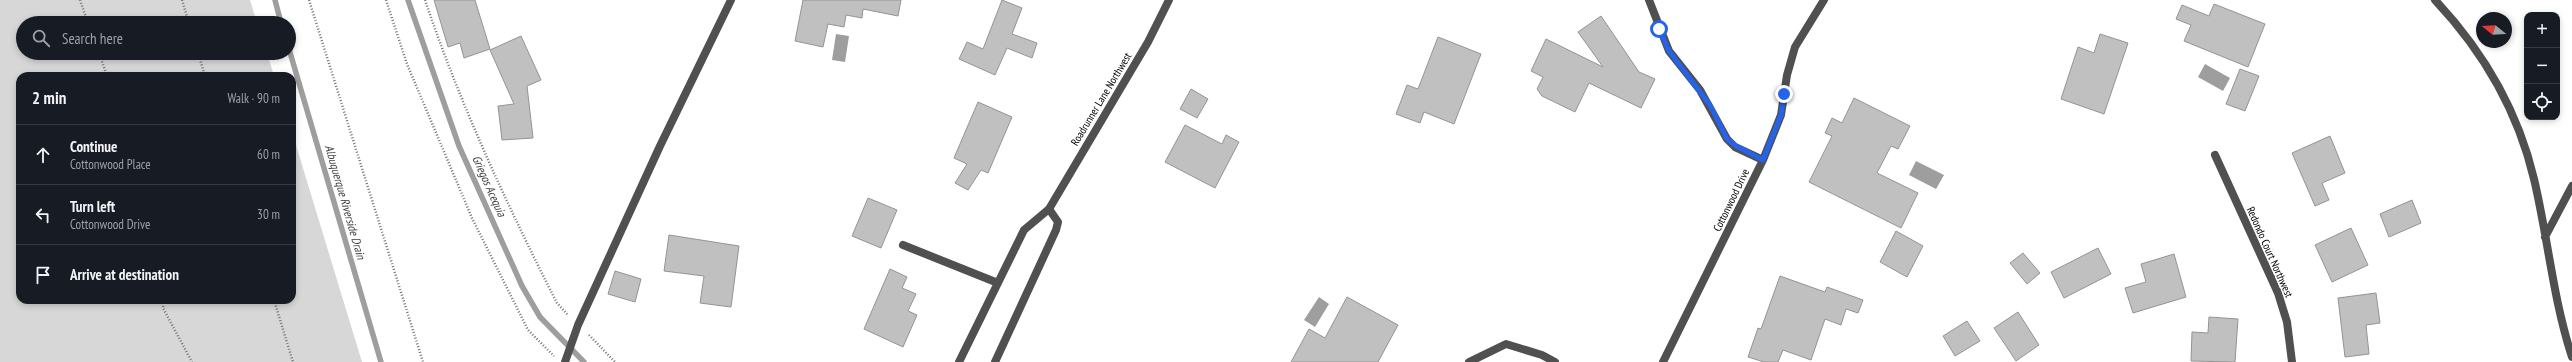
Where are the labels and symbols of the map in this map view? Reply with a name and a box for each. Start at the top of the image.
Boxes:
north arrow [2476,12,2512,48]
route start [1650,20,1668,38]
street label: Roadrunner Lane Northwest [1068,50,1134,148]
route end [1775,85,1793,103]
water label: Albuquerque Riverside Drain [322,143,369,261]
water label: Griegos Acequia [469,153,510,220]
street label: Cottonwood Drive [1710,166,1752,234]
street label: Redondo Court Northwest [2244,204,2296,300]

